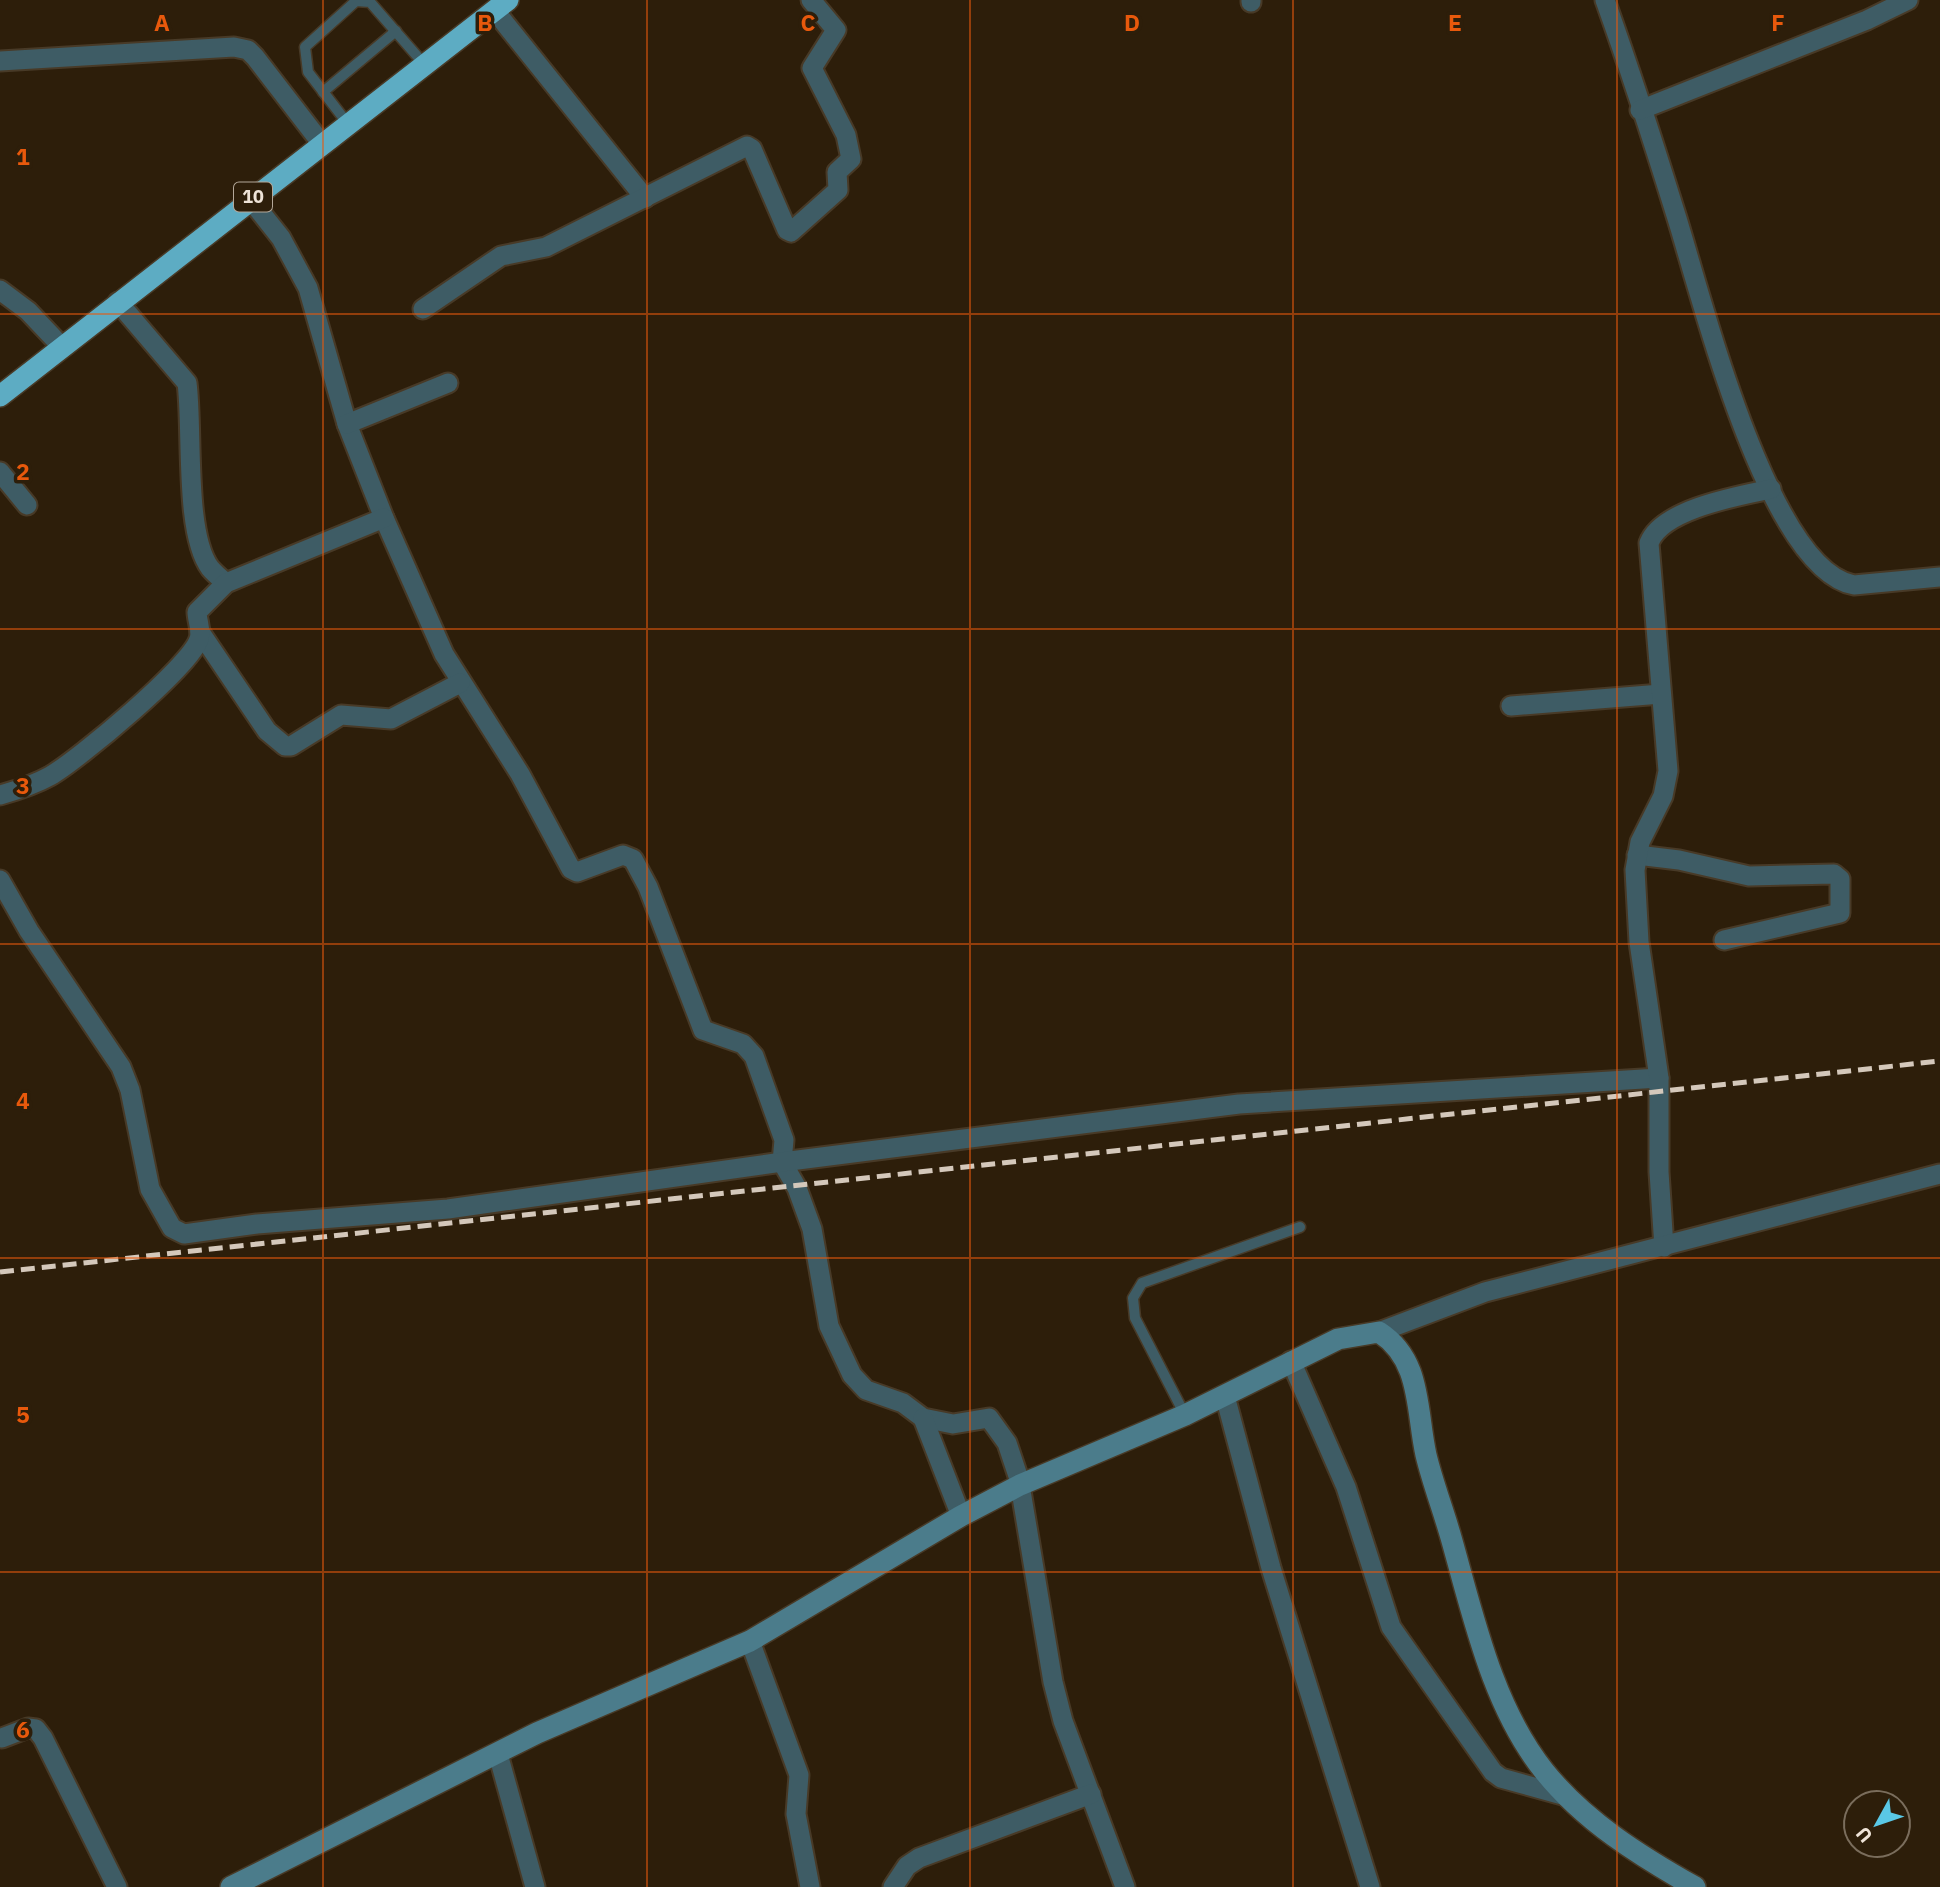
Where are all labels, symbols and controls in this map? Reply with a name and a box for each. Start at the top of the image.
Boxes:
text: A [154,7,170,37]
text: B [477,7,493,37]
text: C [801,7,816,37]
text: D [1124,7,1140,37]
text: E [1448,7,1462,37]
text: F [1771,7,1785,37]
text: 1 [16,141,30,171]
road number: 10 [234,182,272,212]
text: 2 [16,456,30,486]
text: 3 [16,770,30,800]
text: 4 [16,1085,30,1115]
text: 5 [16,1399,30,1429]
text: 6 [16,1714,30,1744]
north arrow [1842,1789,1912,1859]
text: U [1851,1822,1877,1848]

